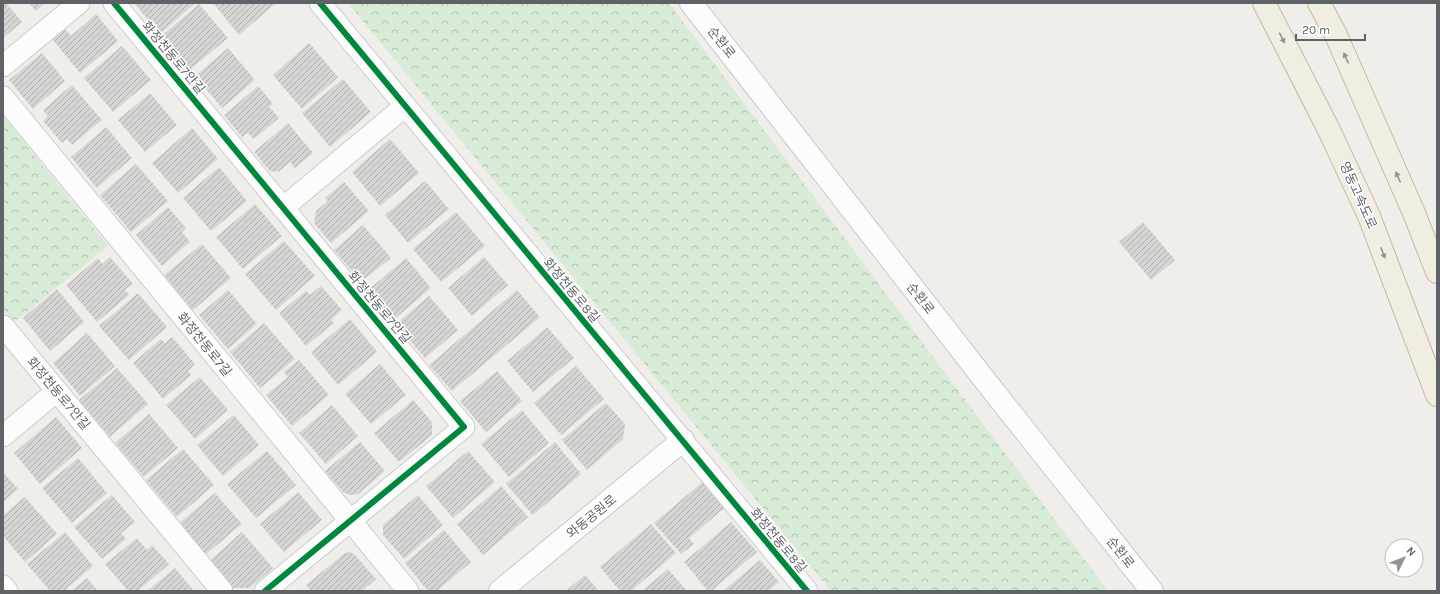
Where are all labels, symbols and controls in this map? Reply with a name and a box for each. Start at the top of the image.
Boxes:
scale bar [1296,16,1365,42]
street label: 화정천동로7안길 [139,18,208,97]
text: 20 m [1302,23,1330,37]
street label: 순환로 [705,24,739,61]
one-way arrow [1278,32,1285,43]
one-way arrow [1343,53,1349,64]
street label: 영동고속도로 [1337,159,1380,231]
one-way arrow [1395,171,1401,183]
one-way arrow [1381,247,1387,259]
street label: 화정천동로8길 [540,255,603,326]
street label: 화정천동로7안길 [345,268,414,347]
street label: 순환로 [904,280,938,317]
street label: 화정천동로7길 [174,309,235,379]
street label: 화정천동로7안길 [24,354,93,433]
street label: 와동공원로 [563,492,619,541]
street label: 화정천동로8길 [747,505,810,576]
street label: 순환로 [1104,534,1138,571]
north arrow [1384,538,1424,578]
text: N [1404,544,1418,559]

